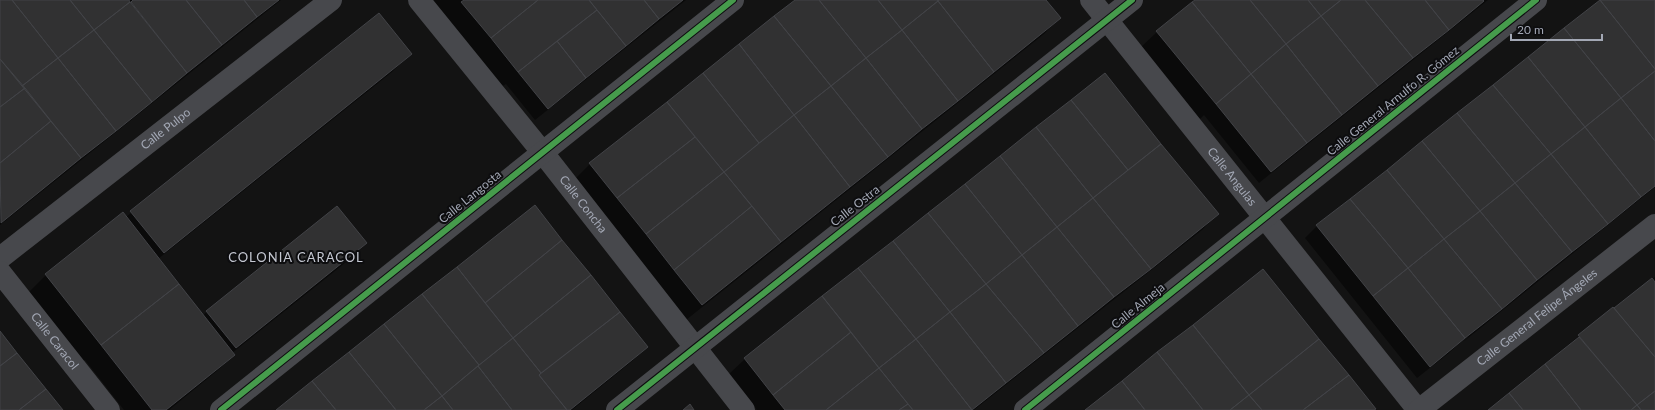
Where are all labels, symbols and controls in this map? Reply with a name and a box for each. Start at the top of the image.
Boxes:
scale bar [1511,16,1602,42]
text: 20 m [1517,22,1544,37]
street label: Calle General Arnulfo R. Gómez [1323,42,1462,159]
street label: Calle Pulpo [137,104,193,153]
street label: Calle Angulas [1204,144,1260,209]
street label: Calle Langosta [435,167,504,226]
street label: Calle Concha [556,172,611,236]
street label: Calle Ostra [827,182,882,229]
district label: COLONIA CARACOL [228,249,364,265]
street label: Calle General Felipe Ángeles [1473,265,1600,369]
street label: Calle Almeja [1108,279,1168,332]
street label: Calle Caracol [28,309,82,372]

